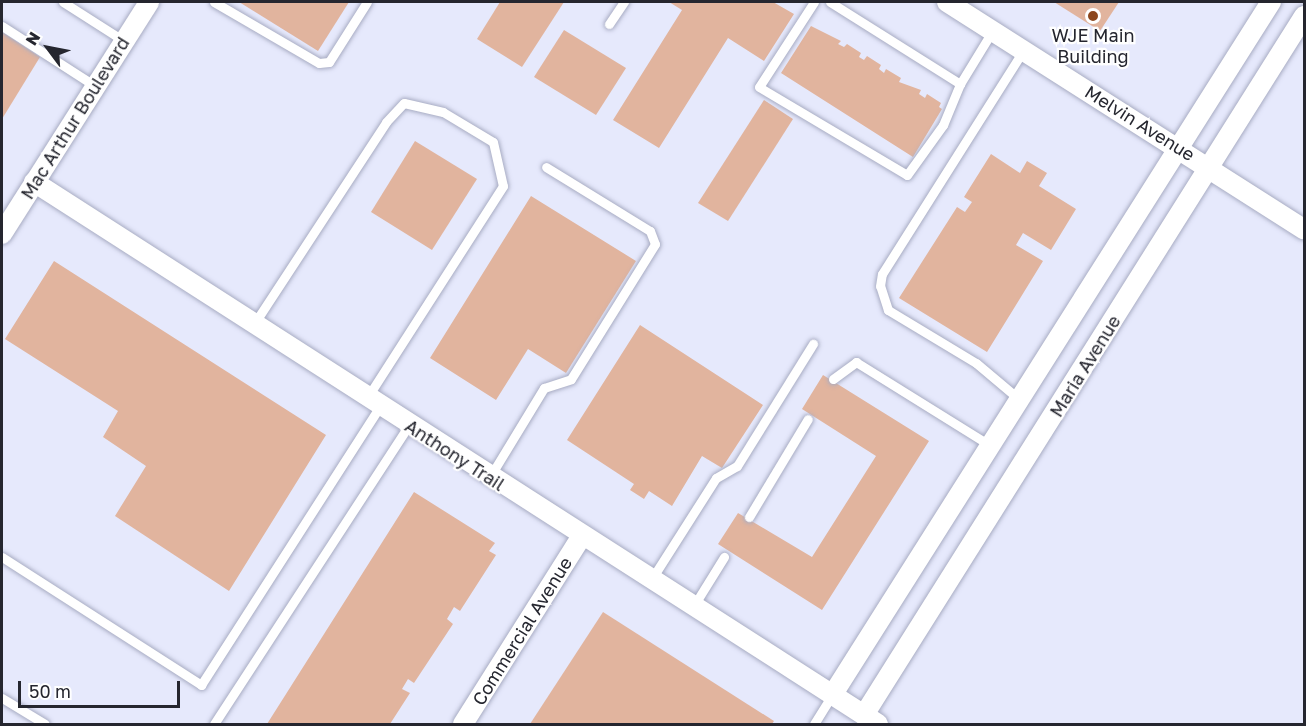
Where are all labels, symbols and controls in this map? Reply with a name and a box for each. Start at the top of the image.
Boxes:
marker: WJE Main Building [1086,9,1100,23]
north arrow [18,18,78,78]
place label: WJE Main Building [1051,25,1135,68]
text: N [21,28,44,49]
street label: Mac Arthur Boulevard [16,33,134,203]
street label: Melvin Avenue [1081,81,1199,165]
street label: Maria Avenue [1045,311,1125,421]
street label: Anthony Trail [401,415,509,495]
street label: Commercial Avenue [468,553,576,709]
scale bar [21,669,183,707]
text: 50 m [29,680,71,702]

